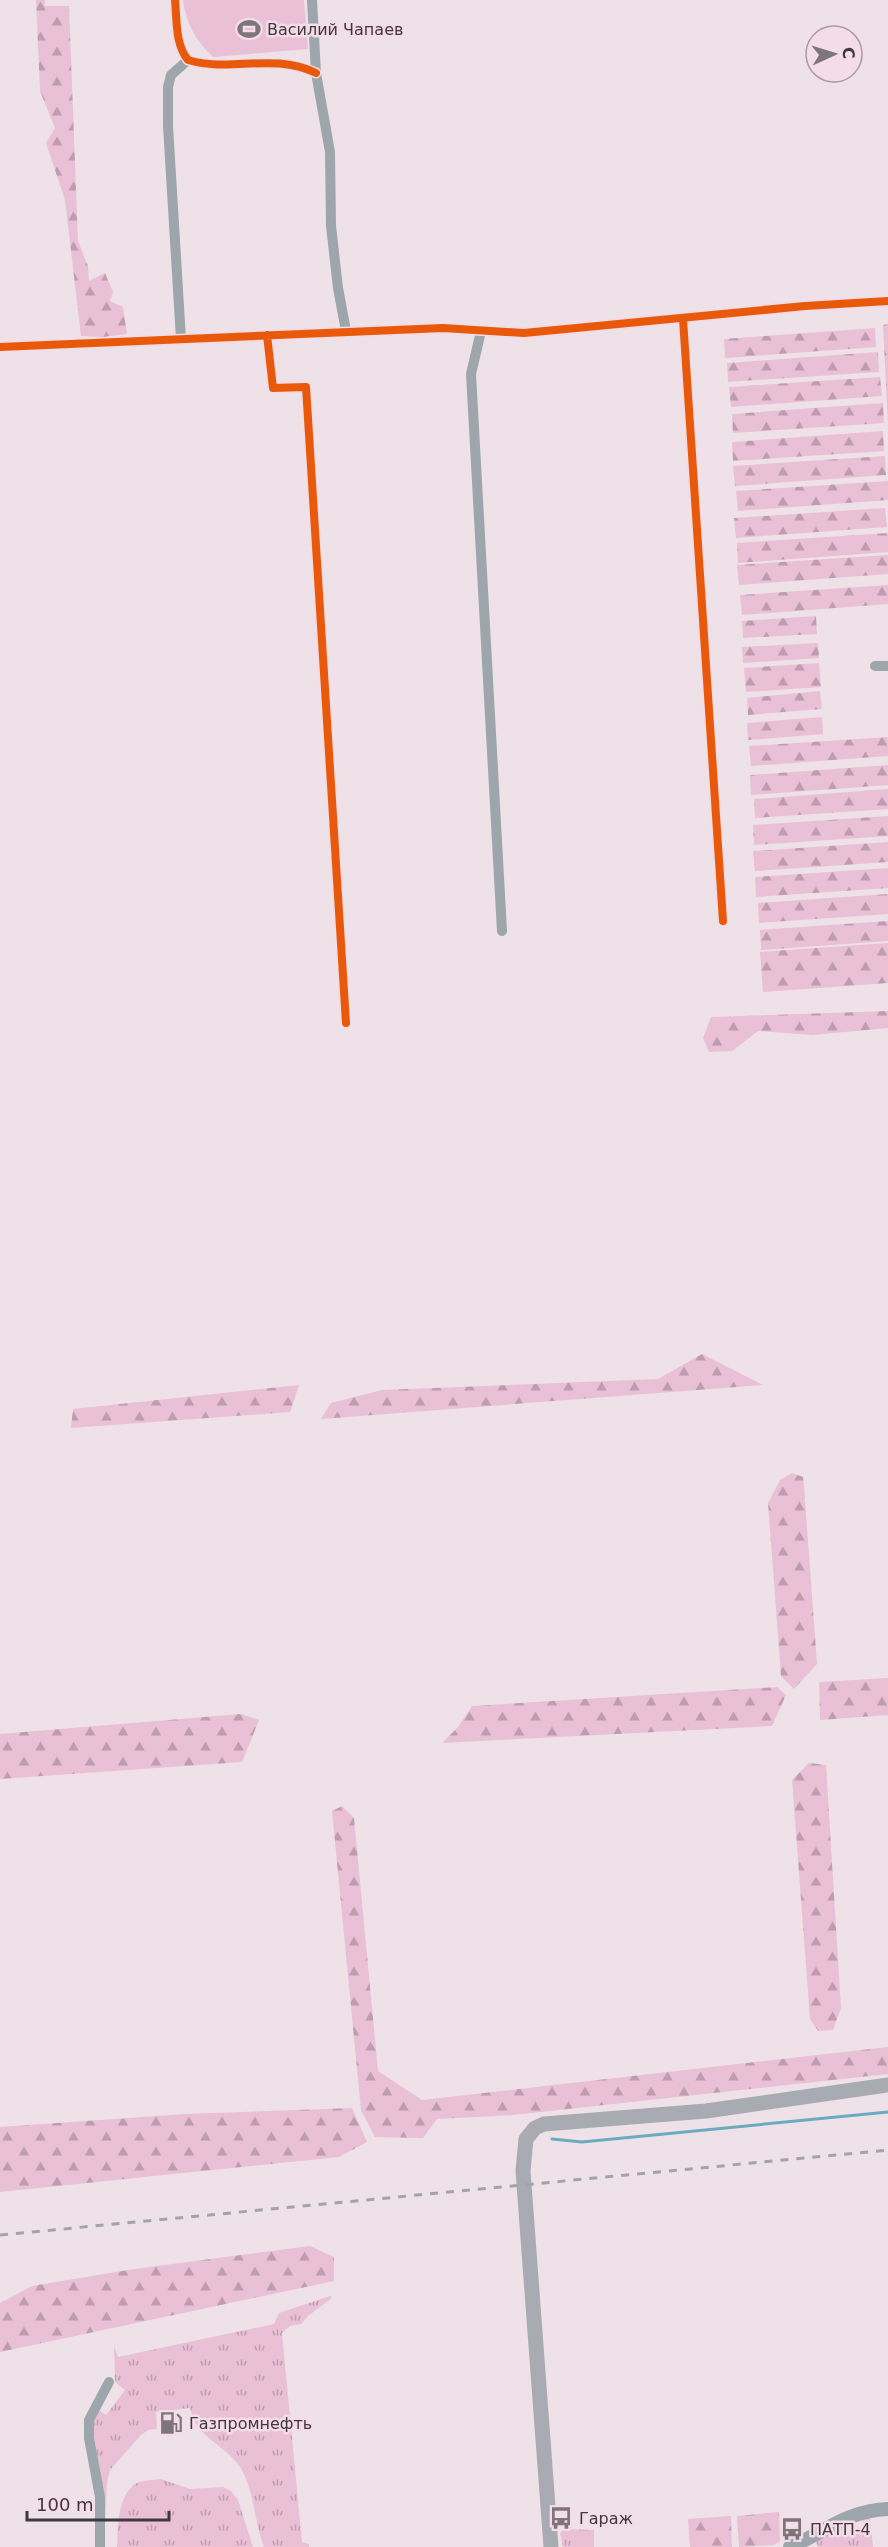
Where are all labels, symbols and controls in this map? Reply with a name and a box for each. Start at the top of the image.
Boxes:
sports icon: Василий Чапаев [236,16,262,42]
place label: Василий Чапаев [267,20,403,39]
north arrow [804,24,864,84]
text: С [839,46,858,60]
fuel station icon: Газпромнефть [158,2410,184,2436]
place label: Газпромнефть [189,2414,312,2433]
scale bar [27,2484,170,2522]
text: 100 m [36,2494,94,2515]
bus stop icon: Гараж [548,2505,574,2531]
place label: Гараж [579,2509,633,2528]
bus stop icon: ПАТП-4 [779,2516,805,2542]
place label: ПАТП-4 [810,2520,871,2539]

